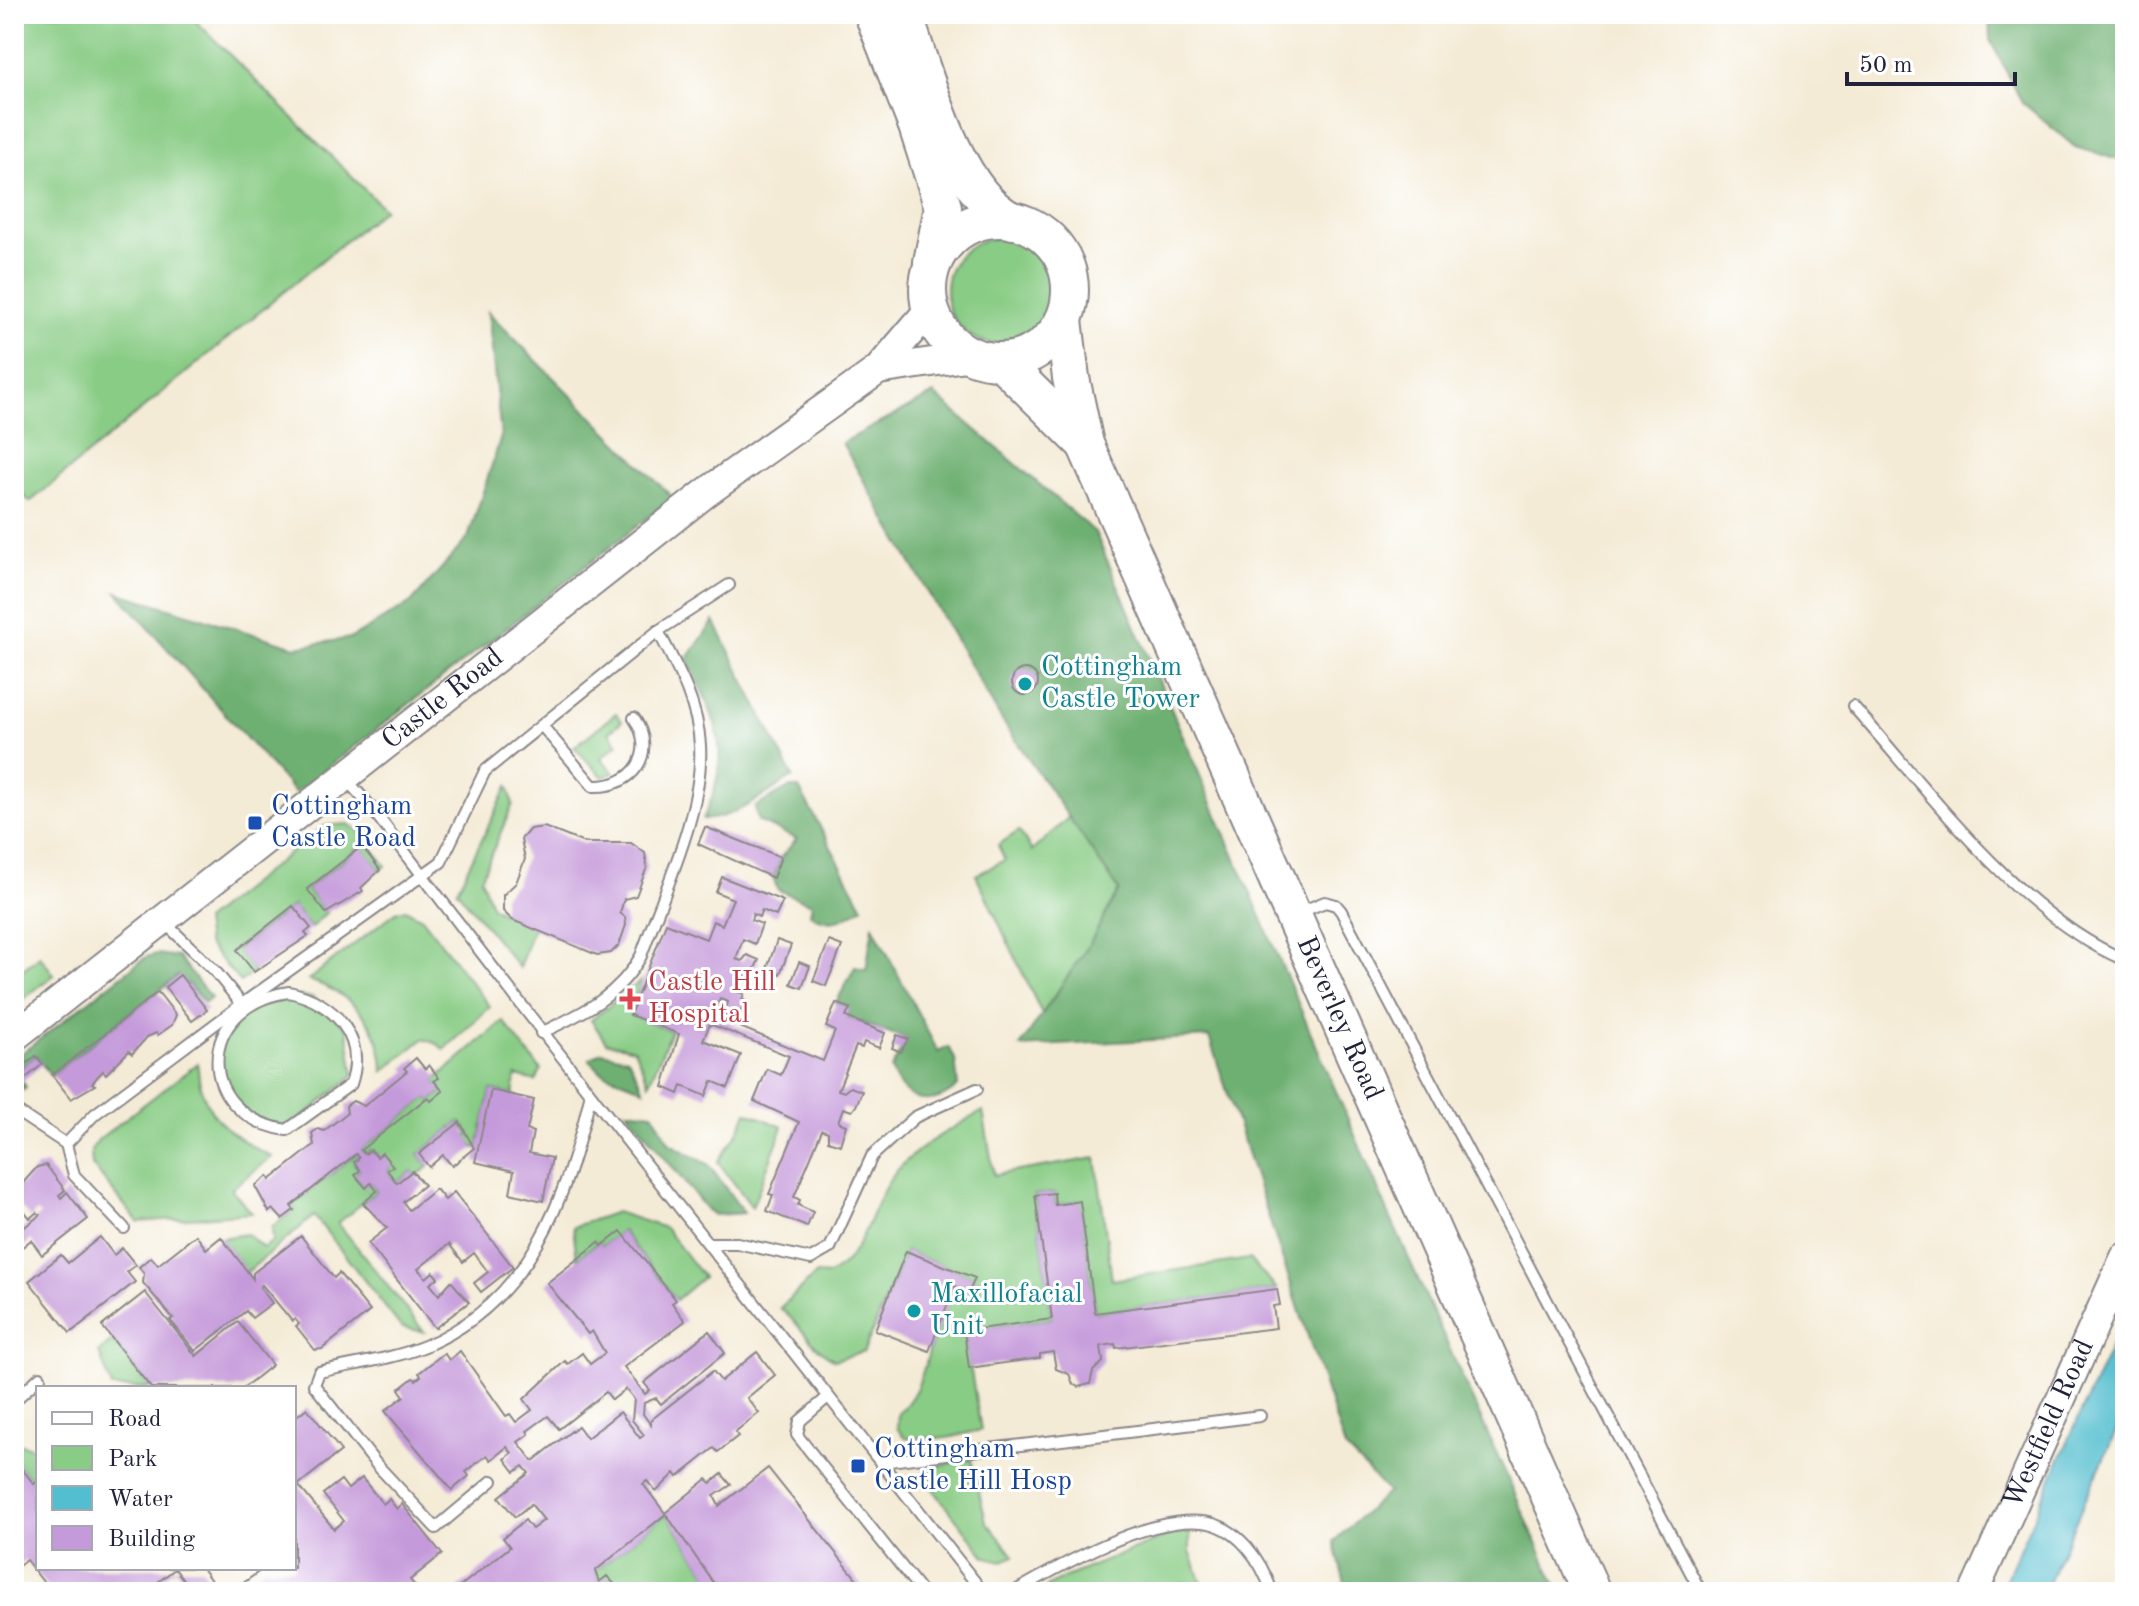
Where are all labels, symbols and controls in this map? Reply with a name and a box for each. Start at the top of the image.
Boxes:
scale bar [1847,36,2015,86]
text: 50 m [1859,54,1913,78]
street label: Castle Road [377,644,509,755]
place label: Cottingham Castle Tower [1041,654,1200,714]
marker: Cottingham Castle Tower [1016,675,1034,693]
place label: Cottingham Castle Road [271,793,416,853]
marker: Cottingham Castle Road [246,814,264,832]
street label: Beverley Road [1290,933,1387,1105]
place label: Castle Hill Hospital [648,969,776,1029]
marker: Castle Hill Hospital [619,988,641,1010]
place label: Maxillofacial Unit [930,1281,1083,1341]
marker: Maxillofacial Unit [905,1302,923,1320]
street label: Westfield Road [1999,1335,2100,1513]
legend [36,1386,296,1570]
text: Road [108,1408,161,1432]
place label: Cottingham Castle Hill Hosp [874,1436,1072,1496]
text: Park [108,1448,157,1472]
marker: Cottingham Castle Hill Hosp [849,1457,867,1475]
text: Water [108,1488,173,1512]
text: Building [108,1528,195,1552]

